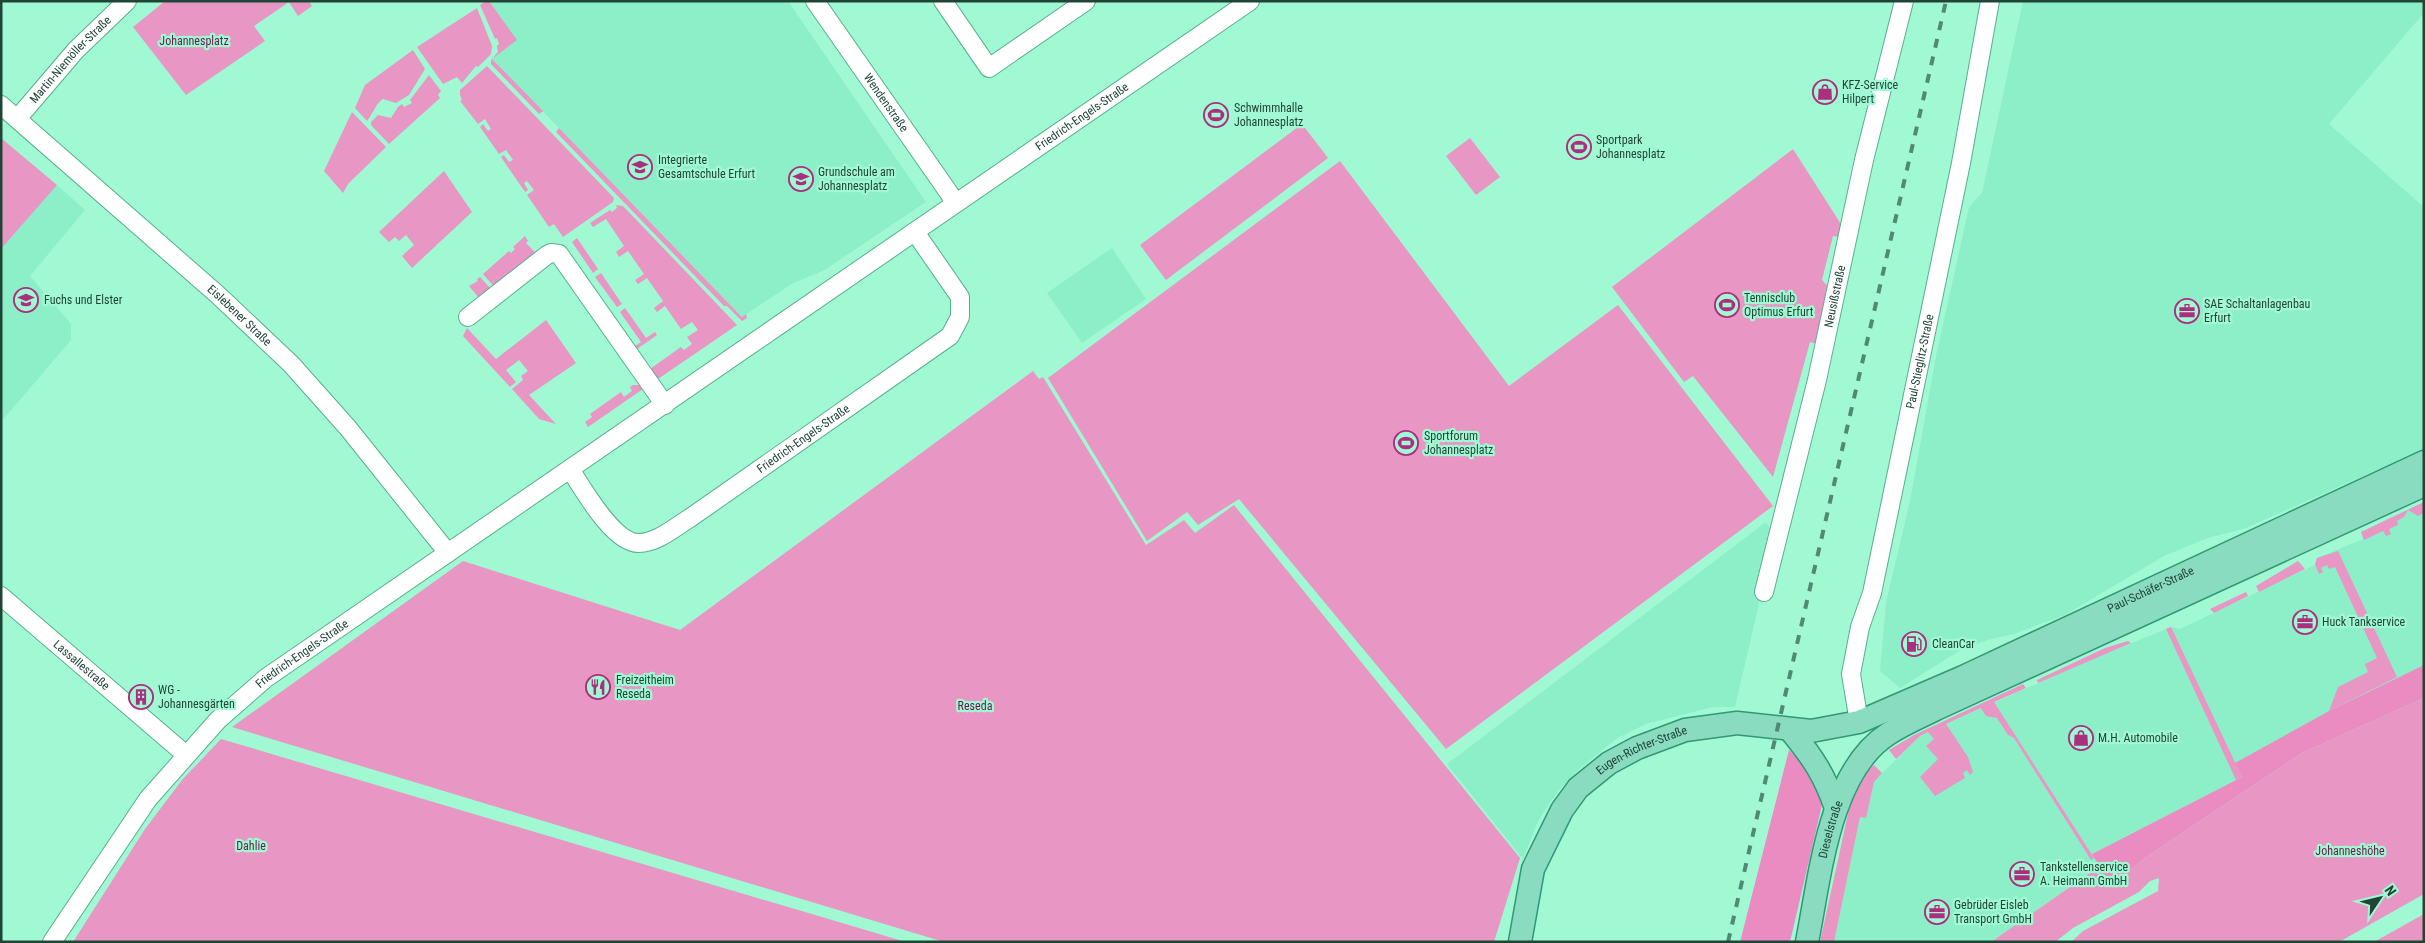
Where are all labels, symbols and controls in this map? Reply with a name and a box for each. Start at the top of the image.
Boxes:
street label: Martin-Niemöller-Straße [27,13,114,106]
park label: Johannesplatz [159,34,229,48]
street label: Wendenstraße [861,71,911,135]
place label: KFZ-Service Hilpert [1842,78,1899,106]
shop icon: KFZ-Service Hilpert [1812,79,1838,105]
street label: Friedrich-Engels-Straße [1033,80,1131,153]
place label: Schwimmhalle Johannesplatz [1234,101,1303,129]
sports icon: Schwimmhalle Johannesplatz [1203,102,1229,128]
place label: Sportpark Johannesplatz [1596,133,1665,161]
sports icon: Sportpark Johannesplatz [1566,134,1592,160]
place label: Integrierte Gesamtschule Erfurt [658,153,756,181]
school or university icon: Integrierte Gesamtschule Erfurt [627,154,653,180]
place label: Grundschule am Johannesplatz [818,165,895,193]
school or university icon: Grundschule am Johannesplatz [788,166,814,192]
street label: Neusißstraße [1821,264,1848,329]
street label: Eislebener Straße [204,282,275,349]
school or university icon: Fuchs und Elster [13,287,39,313]
place label: Tennisclub Optimus Erfurt [1744,291,1814,319]
sports icon: Tennisclub Optimus Erfurt [1714,292,1740,318]
place label: Fuchs und Elster [44,293,123,307]
place label: SAE Schaltanlagenbau Erfurt [2204,297,2311,325]
office icon: SAE Schaltanlagenbau Erfurt [2174,298,2200,324]
street label: Paul-Stieglitz-Straße [1903,313,1937,410]
street label: Friedrich-Engels-Straße [754,401,853,476]
place label: Sportforum Johannesplatz [1424,429,1493,457]
sports icon: Sportforum Johannesplatz [1393,430,1419,456]
street label: Paul-Schäfer-Straße [2105,563,2197,616]
office icon: Huck Tankservice [2292,609,2318,635]
place label: Huck Tankservice [2322,615,2406,629]
street label: Friedrich-Engels-Straße [253,616,351,691]
fuel station icon: CleanCar [1901,631,1927,657]
street label: Lassallestraße [51,637,113,693]
place label: CleanCar [1932,637,1975,651]
place label: Freizeitheim Reseda [616,673,674,701]
restaurant icon: Freizeitheim Reseda [585,674,611,700]
place label: WG - Johannesgärten [158,683,235,711]
building icon: WG - Johannesgärten [128,684,154,710]
park label: Reseda [958,699,993,713]
street label: Eugen-Richter-Straße [1593,723,1689,778]
shop icon: M.H. Automobile [2068,725,2094,751]
place label: M.H. Automobile [2098,731,2178,745]
street label: Dieselstraße [1816,798,1846,860]
park label: Dahlie [236,839,266,853]
park label: Johanneshöhe [2315,844,2385,858]
place label: Tankstellenservice A. Heimann GmbH [2040,860,2128,888]
office icon: Tankstellenservice A. Heimann GmbH [2009,861,2035,887]
north arrow [2355,873,2405,923]
text: N [2382,882,2400,899]
place label: Gebrüder Eisleb Transport GmbH [1954,898,2032,926]
office icon: Gebrüder Eisleb Transport GmbH [1924,899,1950,925]

